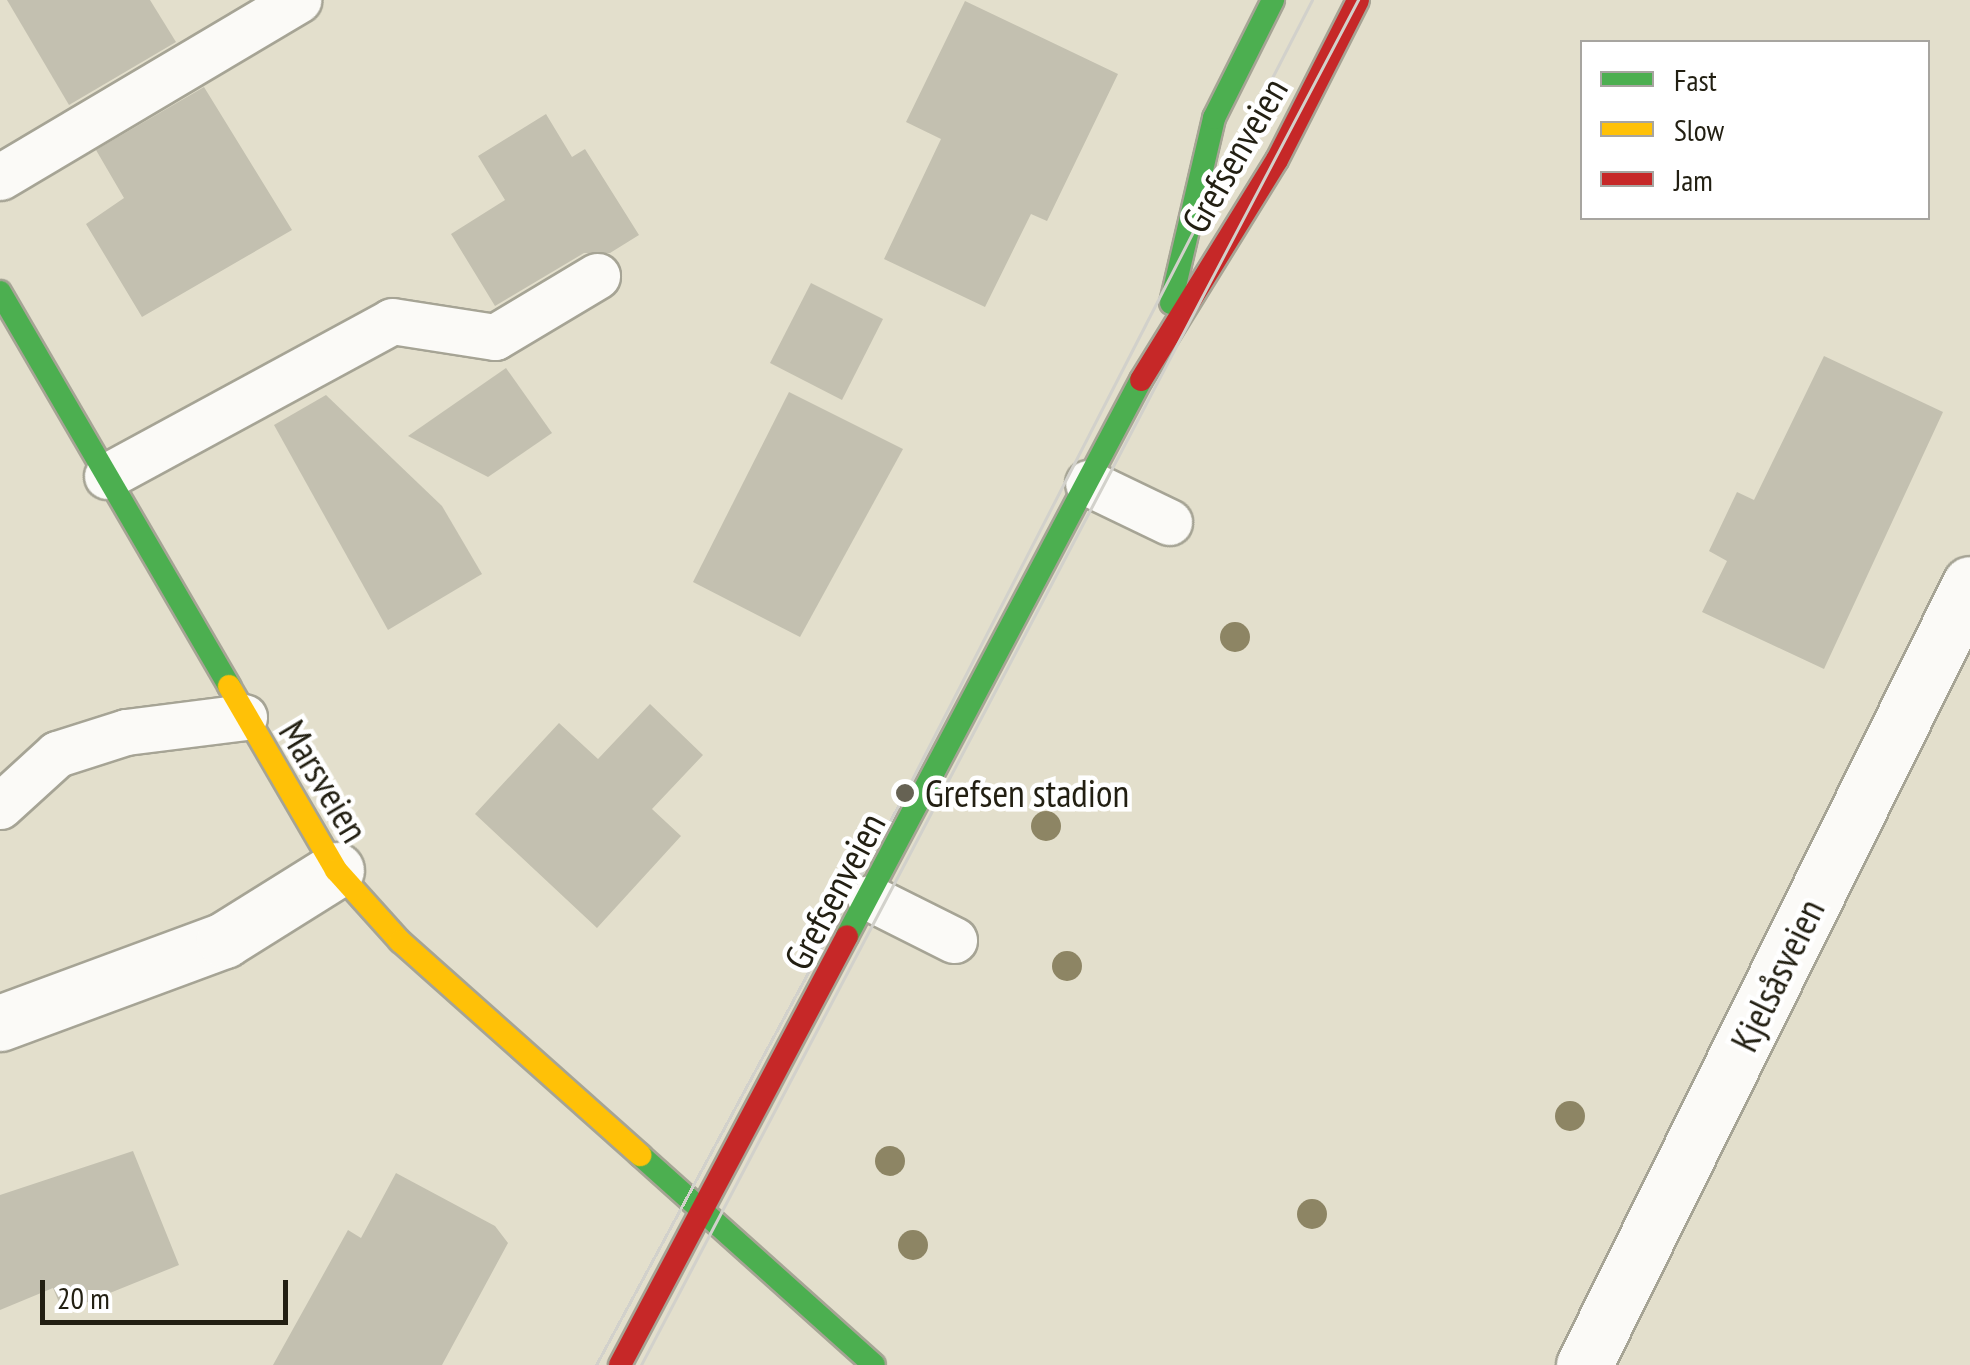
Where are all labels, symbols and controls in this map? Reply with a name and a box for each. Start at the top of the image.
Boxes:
legend [1580,40,1930,220]
text: Fast [1674,60,1717,99]
street label: Grefsenveien [1172,70,1296,240]
text: Slow [1674,110,1724,149]
text: Jam [1674,160,1713,199]
street label: Marsveien [270,712,378,850]
place label: Grefsen stadion [925,770,1129,816]
marker: Grefsen stadion [894,782,916,804]
street label: Grefsenveien [774,805,894,977]
street label: Kjelsåsveien [1721,892,1833,1058]
scale bar [45,1260,292,1322]
text: 20 m [57,1278,110,1317]

